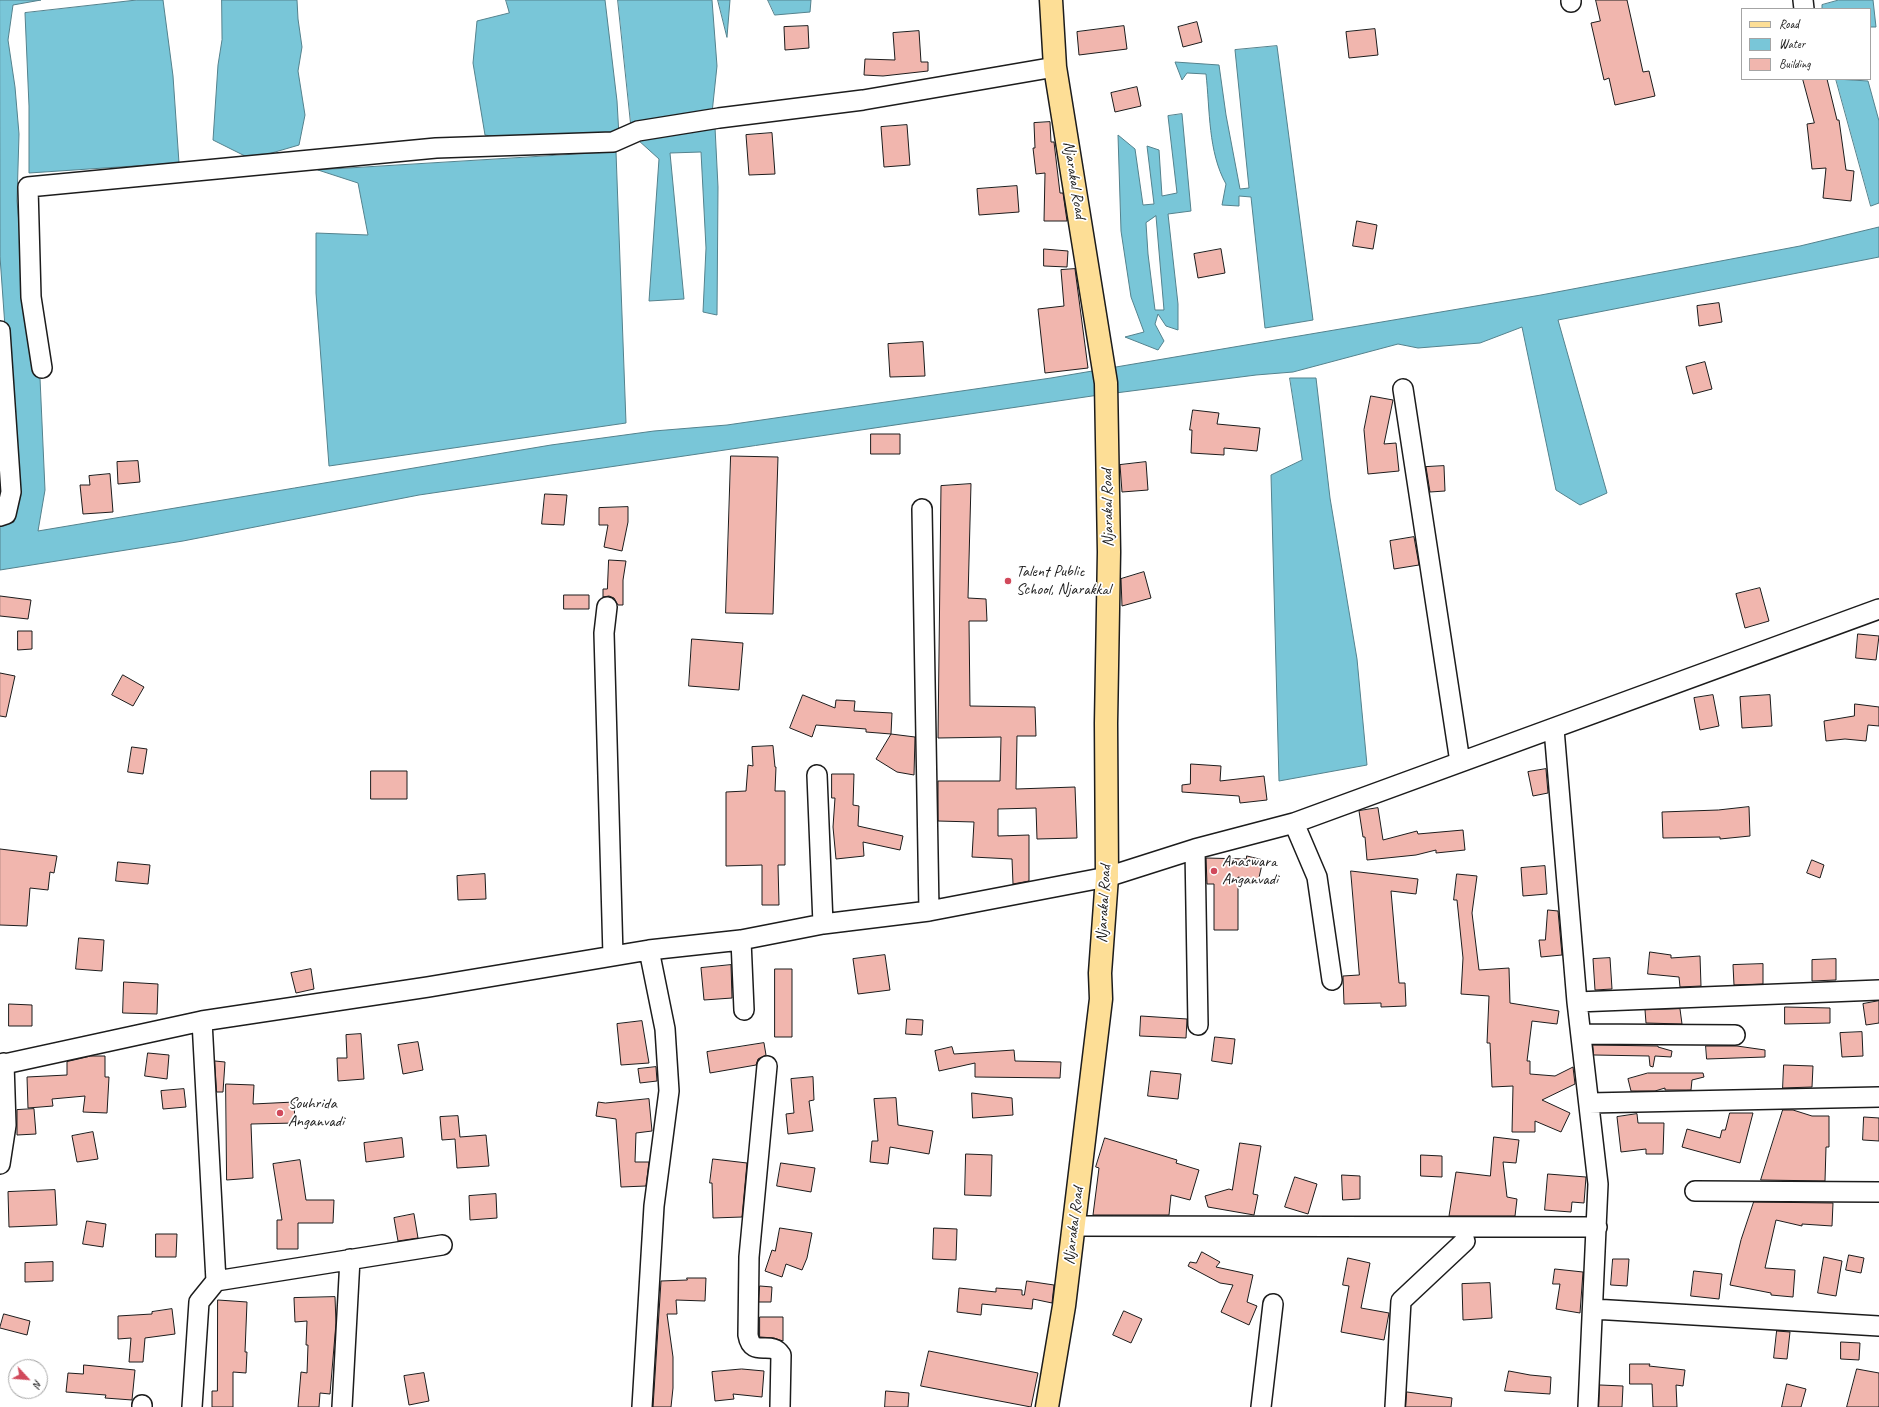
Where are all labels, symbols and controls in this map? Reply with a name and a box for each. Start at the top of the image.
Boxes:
legend [1741,8,1871,80]
text: Road [1779,16,1799,32]
text: Water [1779,36,1805,52]
text: Building [1779,56,1811,72]
street label: Njarakal Road [1058,140,1090,220]
street label: Njarakal Road [1098,469,1118,547]
place label: Talent Public School, Njarakkal [1016,562,1111,600]
marker: Talent Public School, Njarakkal [1003,576,1013,586]
place label: Anaswara Anganvadi [1222,852,1278,890]
street label: Njarakal Road [1092,865,1116,943]
marker: Anaswara Anganvadi [1209,866,1219,876]
place label: Souhrida Anganvadi [288,1094,344,1132]
marker: Souhrida Anganvadi [275,1108,285,1118]
street label: Njarakal Road [1060,1186,1088,1266]
north arrow [8,1359,48,1399]
text: N [30,1378,46,1390]

